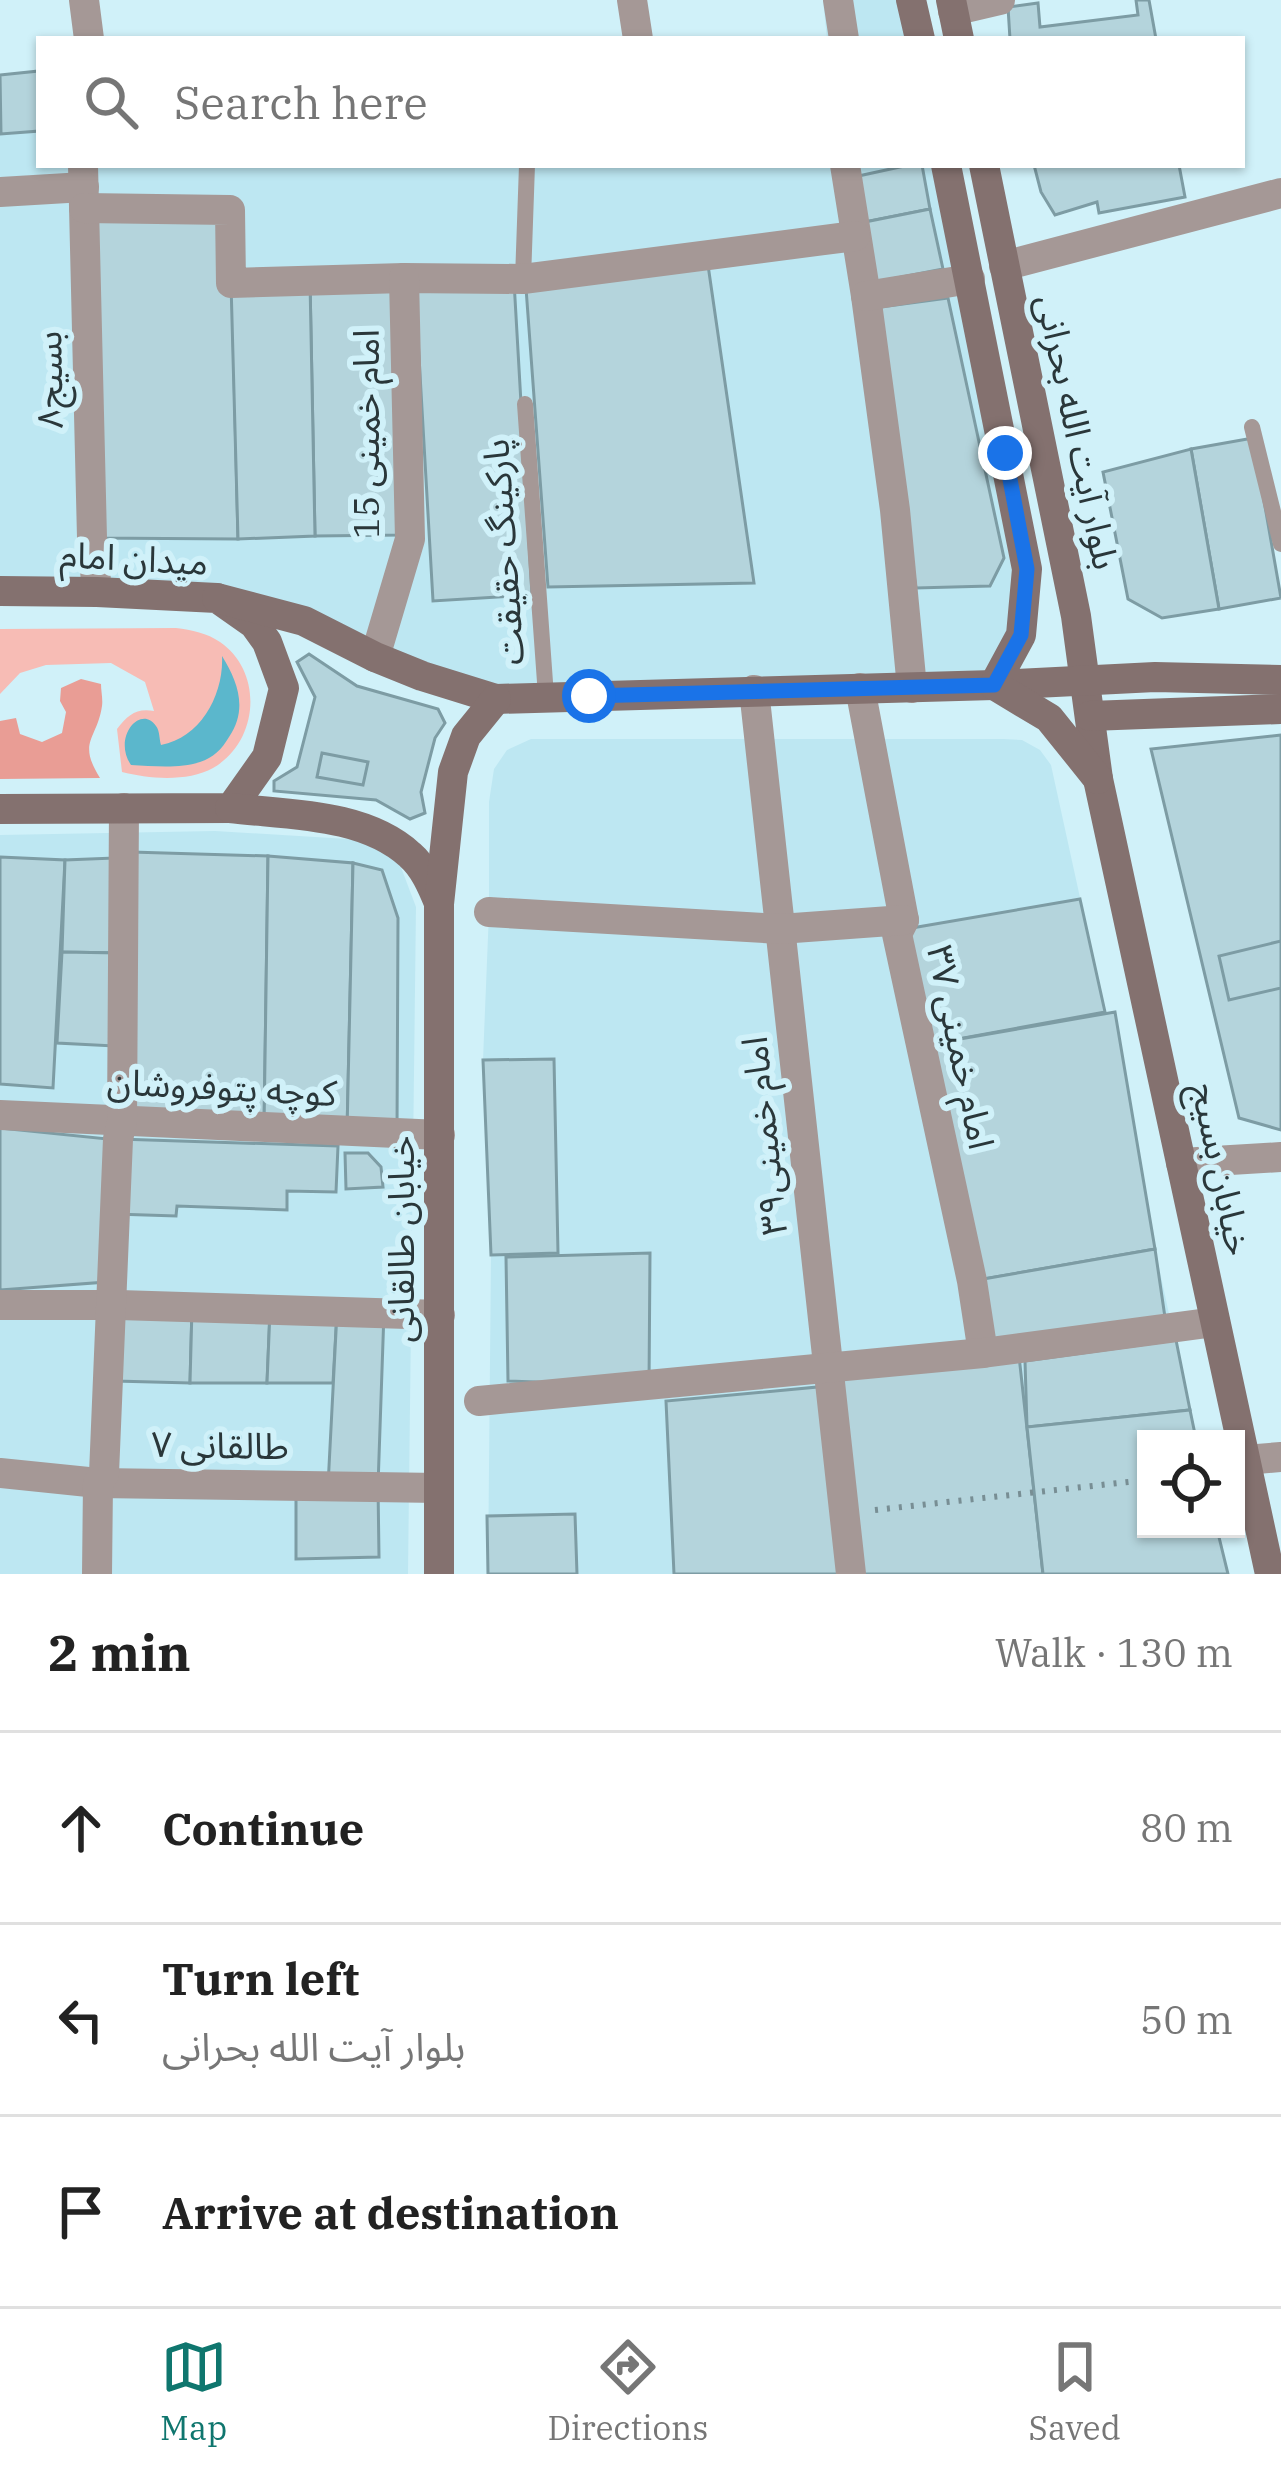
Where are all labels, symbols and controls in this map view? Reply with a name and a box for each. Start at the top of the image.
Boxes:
search box [36,36,1245,168]
icon: search [78,69,144,135]
text: Search here [174,73,428,131]
street label: بلوار آیت الله بحرانی [1026,290,1131,574]
street label: امام خمینی 15 [342,329,394,539]
street label: بسیج۸ [24,331,77,429]
route end [978,426,1032,480]
street label: پارکینگ حقیقت [471,437,535,667]
street label: میدان امام [58,530,209,590]
route start [562,669,616,723]
street label: امام خمینی ۳۷ [912,941,1006,1154]
street label: امام خمینی۳۹ [730,1034,802,1238]
street label: کوچه پتوفروشان [106,1057,339,1117]
street label: خیابان بسیج [1177,1078,1264,1260]
street label: خیابان طالقانی [377,1136,424,1342]
street label: طالقانی ۷ [151,1420,289,1469]
map controls [1137,1430,1245,1538]
button: locate [1137,1430,1245,1538]
text: 2 min [48,1619,191,1685]
text: Walk · 130 m [995,1627,1233,1678]
icon: ahead [48,1795,114,1861]
text: Continue [162,1799,364,1857]
text: 80 m [1140,1802,1233,1853]
text: Turn left [162,1949,359,2007]
icon: left [48,1987,114,2053]
text: 50 m [1140,1994,1233,2045]
text: بلوار آیت الله بحرانی [162,2021,465,2072]
icon: arrive [48,2179,114,2245]
text: Arrive at destination [162,2183,619,2241]
tab: Map [160,2334,227,2449]
tab: Directions [547,2334,708,2449]
tab: Saved [1028,2334,1121,2449]

